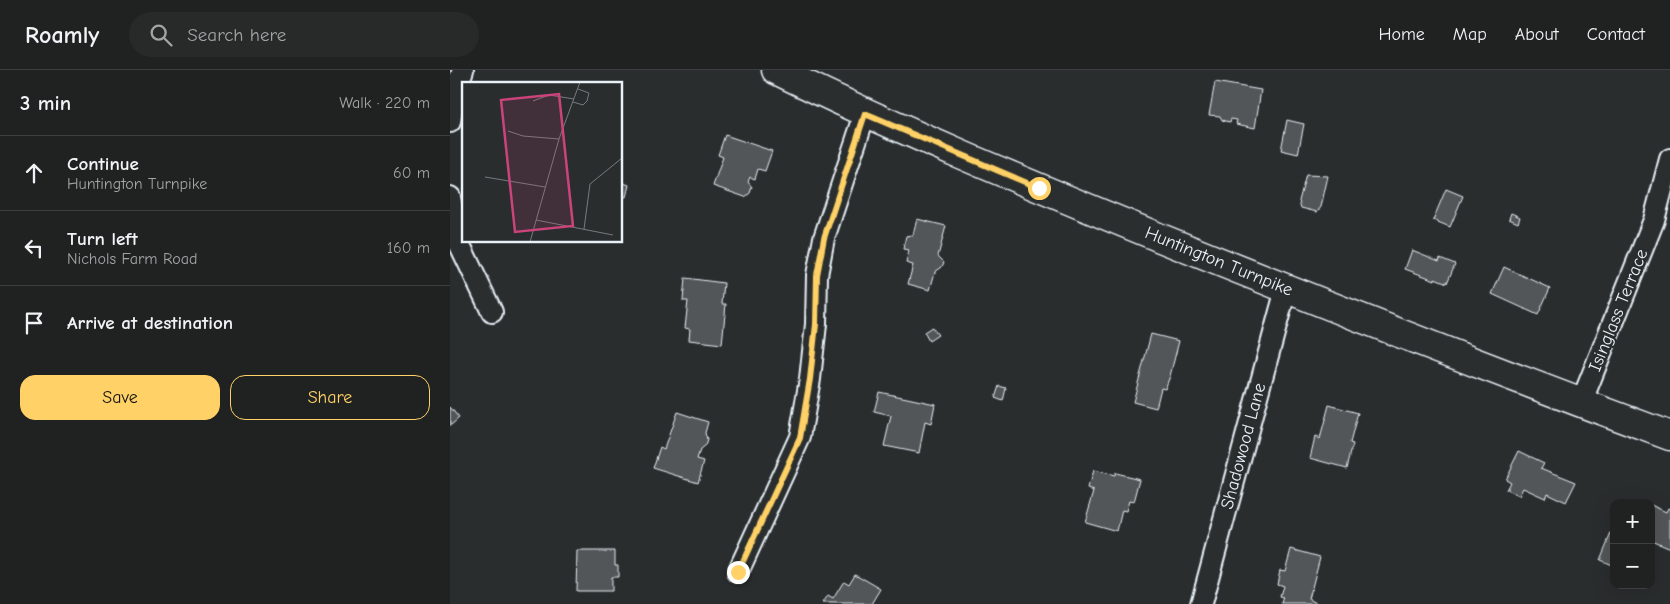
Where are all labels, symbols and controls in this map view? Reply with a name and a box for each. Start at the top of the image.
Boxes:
search box [129,12,479,57]
text: Roamly [25,21,99,49]
icon: search [147,21,175,49]
text: Search here [187,24,286,46]
text: Home [1378,24,1425,45]
text: Map [1453,24,1487,45]
text: About [1515,24,1559,45]
text: Contact [1587,24,1645,45]
inset map [462,82,622,242]
text: 3 min [20,91,71,115]
text: Walk · 220 m [339,94,430,112]
text: Continue [67,153,139,175]
icon: ahead [20,159,48,187]
text: 60 m [393,164,430,182]
text: Huntington Turnpike [67,175,207,193]
route start [1028,177,1051,200]
street label: Huntington Turnpike [1142,222,1296,301]
text: Turn left [67,228,138,250]
icon: left [20,234,48,262]
text: 160 m [387,239,430,257]
street label: Isinglass Terrace [1584,246,1653,375]
text: Nichols Farm Road [67,250,197,268]
icon: arrive [20,309,48,337]
text: Arrive at destination [67,312,233,334]
button: Save [20,375,220,420]
button: Share [230,375,430,420]
street label: Shadowood Lane [1217,381,1270,512]
map controls [1610,499,1655,589]
button: + [1610,499,1655,544]
button: − [1610,544,1655,589]
route end [727,561,750,584]

